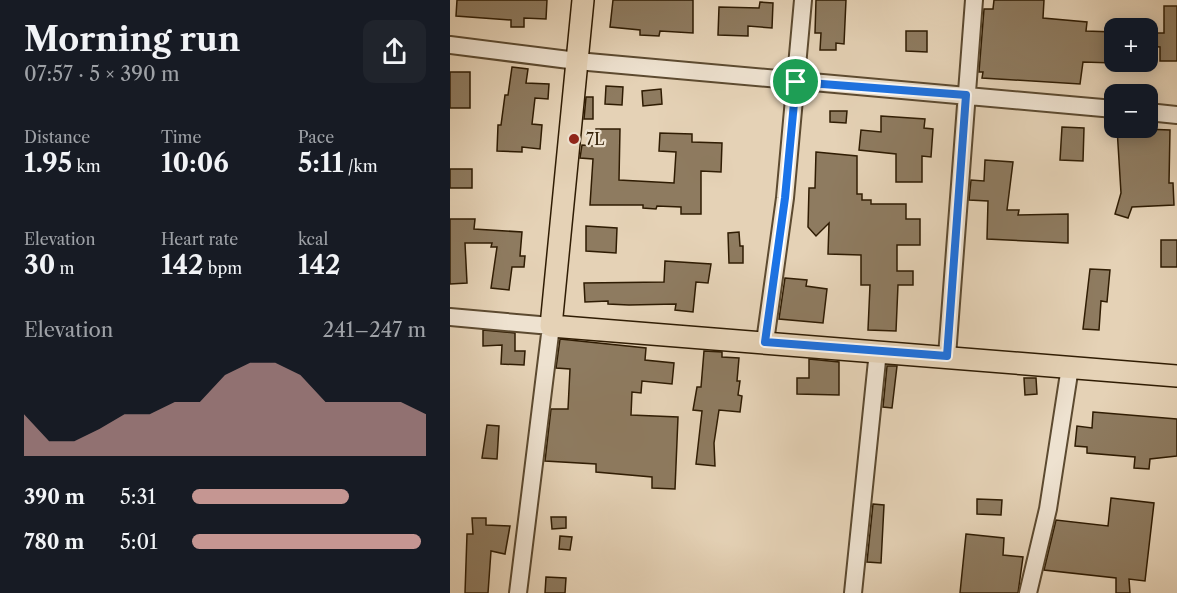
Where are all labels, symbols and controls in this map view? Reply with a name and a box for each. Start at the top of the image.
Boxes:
map controls [1104,18,1158,138]
button: + [1104,18,1158,72]
text: Morning run [24,19,240,60]
button: share [363,20,426,83]
pin [770,56,821,107]
text: 07:57 · 5 × 390 m [24,62,180,86]
icon: arrive [779,65,812,98]
button: − [1104,84,1158,138]
text: Distance [24,127,90,147]
text: Time [161,127,201,147]
text: Pace [298,127,334,147]
place label: 7L [586,129,605,149]
marker: 7L [567,132,581,146]
text: 1.95 [24,147,72,179]
text: 10:06 [161,147,229,179]
text: 5:11 [298,147,343,179]
text: km [72,156,101,176]
text: /km [343,156,378,176]
text: Elevation [24,229,95,249]
text: Heart rate [161,229,238,249]
text: kcal [298,229,328,249]
text: 30 [24,249,55,281]
text: 142 [161,249,203,281]
text: 142 [298,249,340,281]
text: m [55,258,74,278]
text: bpm [203,258,242,278]
text: Elevation [24,318,113,342]
text: 241–247 m [323,318,426,342]
text: 390 m [24,485,85,509]
text: 5:31 [120,485,156,509]
text: 780 m [24,530,84,554]
text: 5:01 [120,530,158,554]

